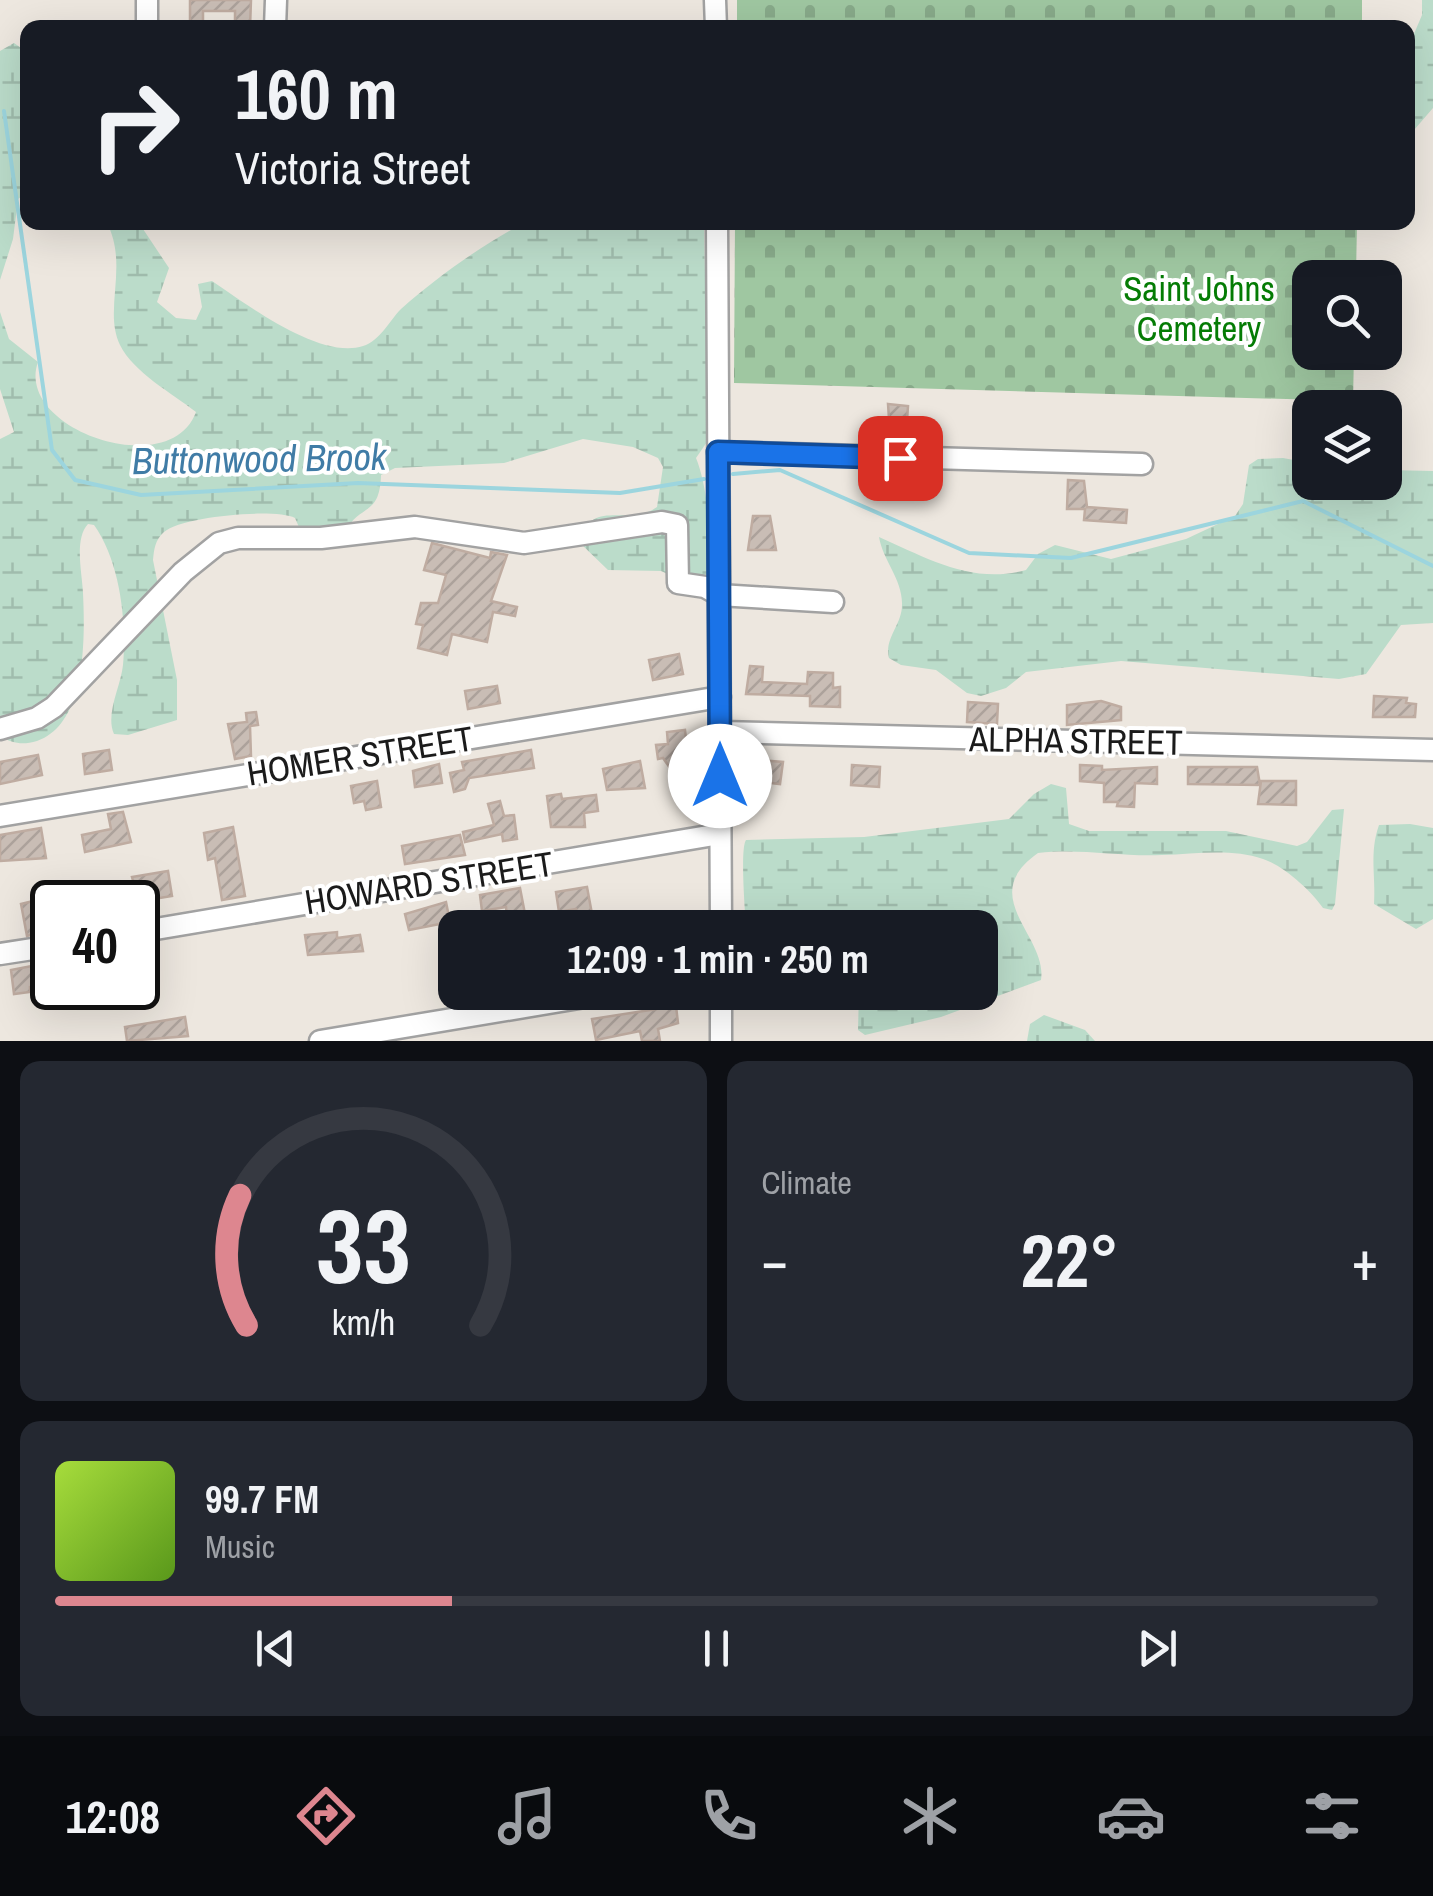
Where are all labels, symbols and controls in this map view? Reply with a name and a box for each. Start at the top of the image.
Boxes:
text: 160 m [235,47,398,141]
icon: right [70,60,200,190]
text: Victoria Street [235,137,470,198]
map controls [1292,260,1402,500]
button: search [1292,260,1402,370]
park label: Saint Johns Cemetery [1123,265,1275,352]
button: layers [1292,390,1402,500]
pin [858,416,943,501]
water label: Buttonwood Brook [131,431,388,486]
icon: arrive [873,431,928,486]
street label: HOMER STREET [244,714,476,797]
street label: ALPHA STREET [968,715,1183,766]
position arrow [668,724,772,828]
street label: HOWARD STREET [301,840,556,925]
speed limit sign: 40 [30,880,160,1010]
text: 12:09 · 1 min · 250 m [567,934,869,985]
text: Climate [762,1161,852,1204]
text: 33 [316,1175,411,1315]
text: 22° [1021,1209,1119,1310]
text: − [762,1223,788,1297]
text: + [1352,1223,1378,1297]
text: km/h [331,1298,395,1346]
text: 99.7 FM [205,1474,319,1525]
text: Music [205,1525,275,1568]
icon: previous [248,1621,303,1676]
icon: pause [689,1621,744,1676]
icon: next [1130,1621,1185,1676]
icon: directions [291,1781,361,1851]
icon: music [492,1781,562,1851]
icon: phone [694,1781,764,1851]
icon: climate [895,1781,965,1851]
icon: car [1096,1781,1166,1851]
icon: filters [1297,1781,1367,1851]
text: 12:08 [66,1786,160,1847]

